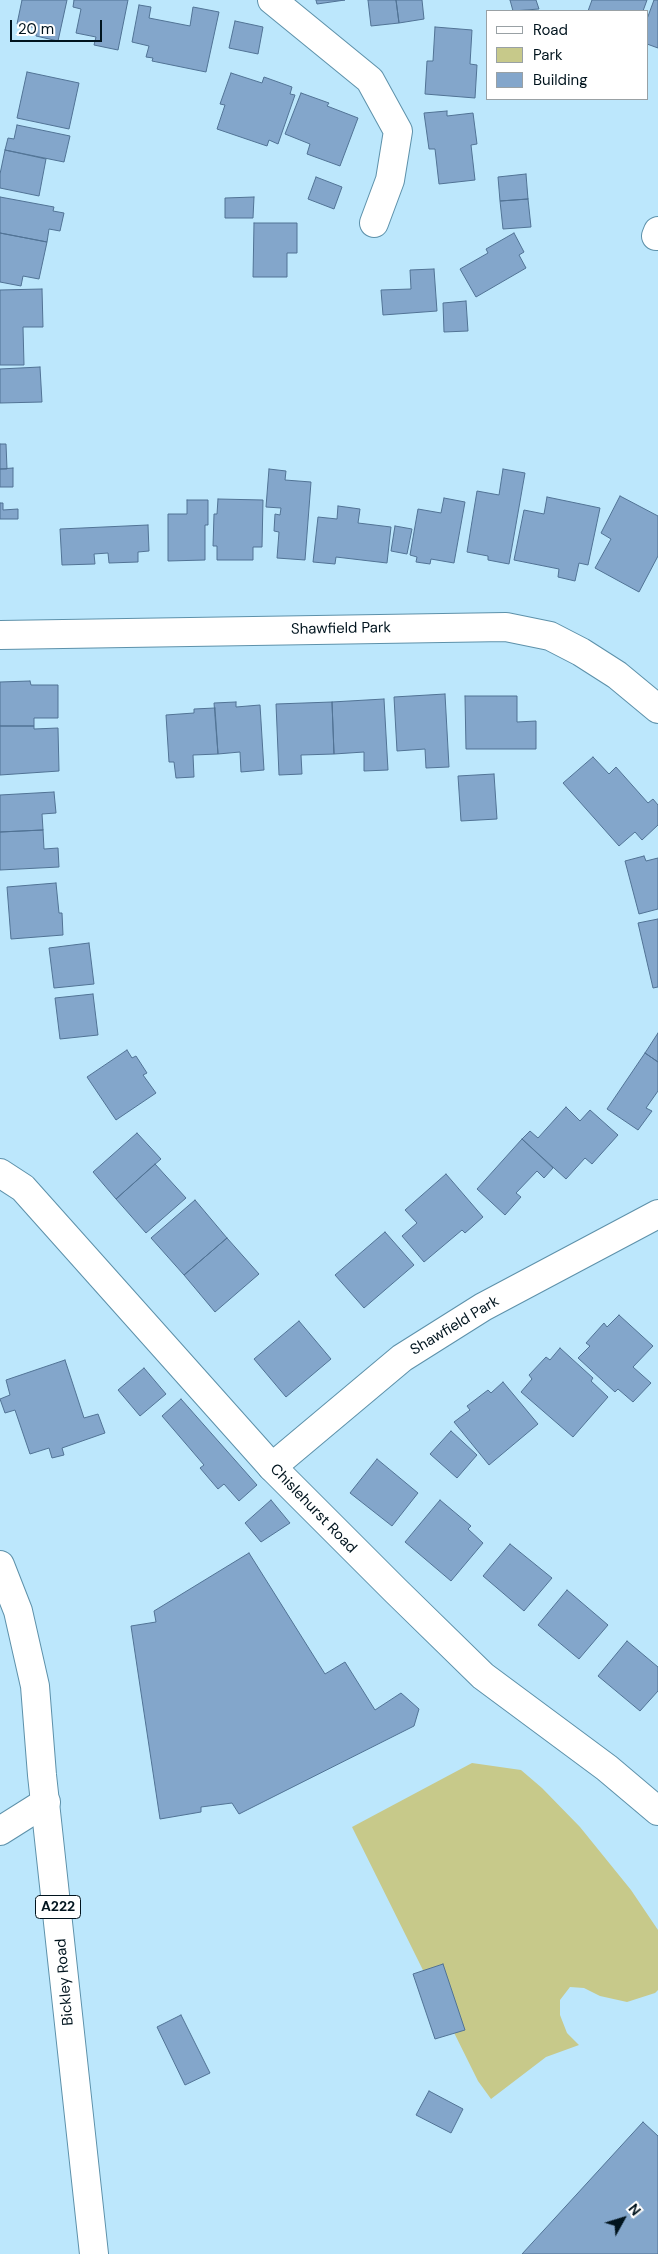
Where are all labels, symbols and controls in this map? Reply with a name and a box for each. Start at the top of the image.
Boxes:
scale bar [12,10,105,42]
legend [486,10,648,100]
text: 20 m [18,19,54,39]
text: Road [533,20,568,40]
text: Park [533,45,563,65]
text: Building [533,70,588,90]
street label: Shawfield Park [291,619,391,639]
street label: Shawfield Park [407,1293,503,1359]
street label: Chislehurst Road [266,1461,360,1557]
road number: A222 [36,1895,80,1918]
street label: Bickley Road [52,1938,78,2026]
north arrow [598,2194,648,2244]
text: N [624,2200,645,2219]

